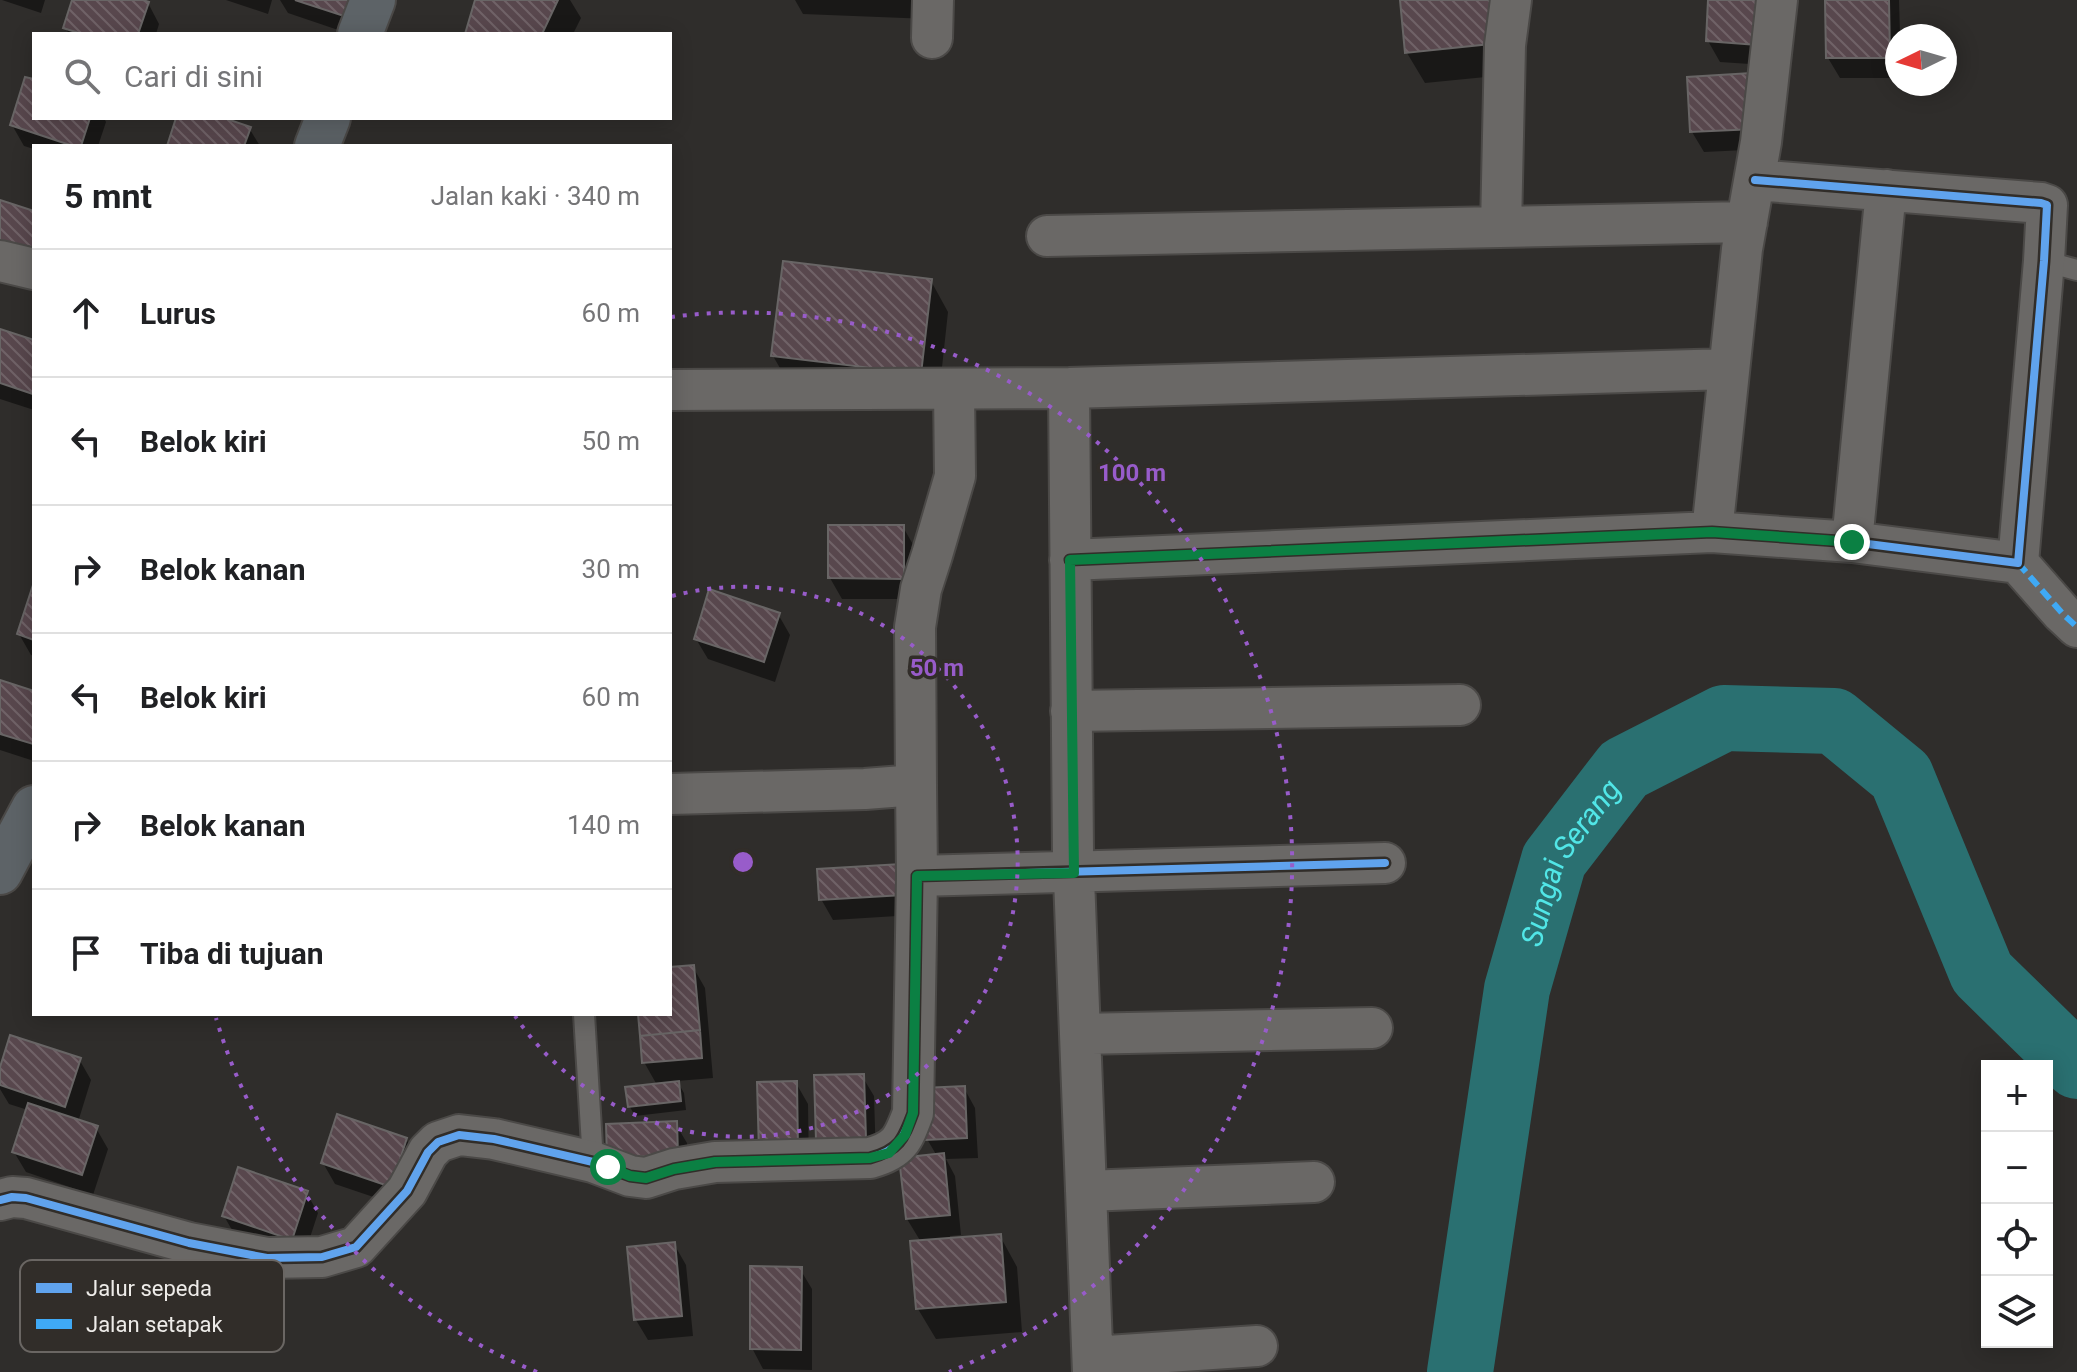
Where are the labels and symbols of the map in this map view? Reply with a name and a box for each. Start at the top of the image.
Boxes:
north arrow [1885,24,1957,96]
text: 100 m [1098,459,1166,487]
route end [1834,524,1870,560]
text: 50 m [910,654,964,682]
water label: Sungai Serang [1513,772,1627,950]
centre of rings [729,848,757,876]
route start [590,1149,626,1185]
legend [20,1260,284,1352]
text: Jalur sepeda [86,1276,212,1301]
text: Jalan setapak [86,1312,224,1337]

